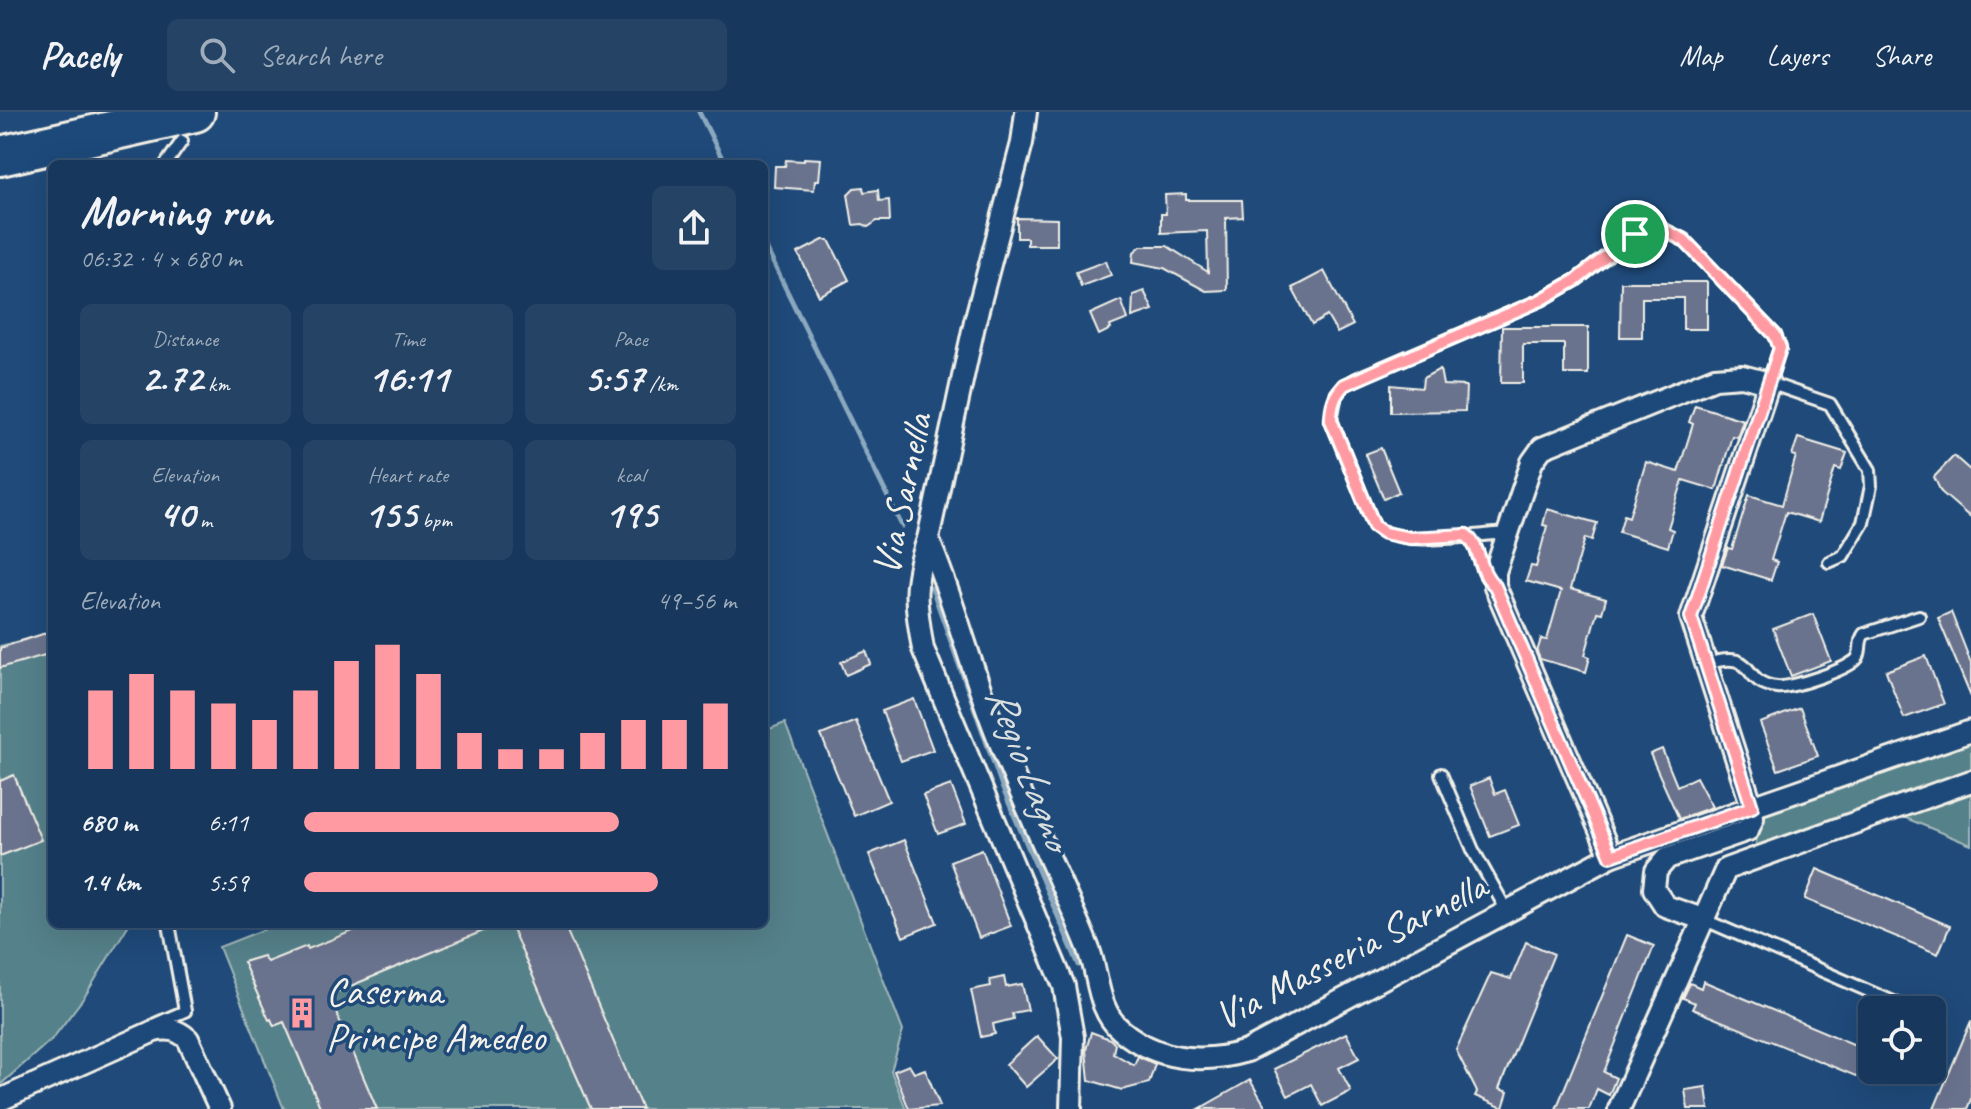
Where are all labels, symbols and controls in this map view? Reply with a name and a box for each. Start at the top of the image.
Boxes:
search box [167,19,727,91]
text: Pacely [40,32,119,79]
icon: search [195,33,239,77]
text: Search here [259,36,382,74]
text: Map [1680,38,1723,73]
text: Layers [1767,38,1828,73]
text: Share [1872,38,1931,73]
text: Morning run [80,184,272,239]
button: share [652,186,736,270]
pin [1601,200,1669,268]
icon: arrive [1613,212,1657,256]
text: 06:32 · 4 × 680 m [80,242,241,275]
text: Distance [153,325,218,353]
text: Time [391,325,425,353]
text: Pace [614,325,648,353]
text: 2.72 [141,353,203,403]
text: 16:11 [368,353,448,403]
text: 5:57 [583,353,644,403]
text: km [203,370,230,398]
text: /km [644,370,678,398]
street label: Via Sarnella [861,406,944,579]
text: Elevation [151,461,219,489]
text: Heart rate [368,461,448,489]
text: kcal [616,461,645,489]
text: 40 [159,489,195,539]
text: 155 [364,489,417,539]
text: 195 [604,489,657,539]
text: m [195,506,212,534]
text: bpm [417,506,452,534]
text: Elevation [80,584,160,617]
text: 49–56 m [657,584,736,617]
water label: Regio Lagno [974,679,1086,862]
text: 680 m [80,806,137,839]
text: 6:11 [208,806,248,839]
street label: Via Masseria Sarnella [1206,859,1498,1041]
text: 1.4 km [80,866,140,899]
text: 5:59 [208,866,248,899]
place label: Caserma Principe Amedeo [326,966,547,1062]
building icon: Caserma Principe Amedeo [285,996,319,1030]
map controls [1858,996,1946,1084]
button: locate [1858,996,1946,1084]

